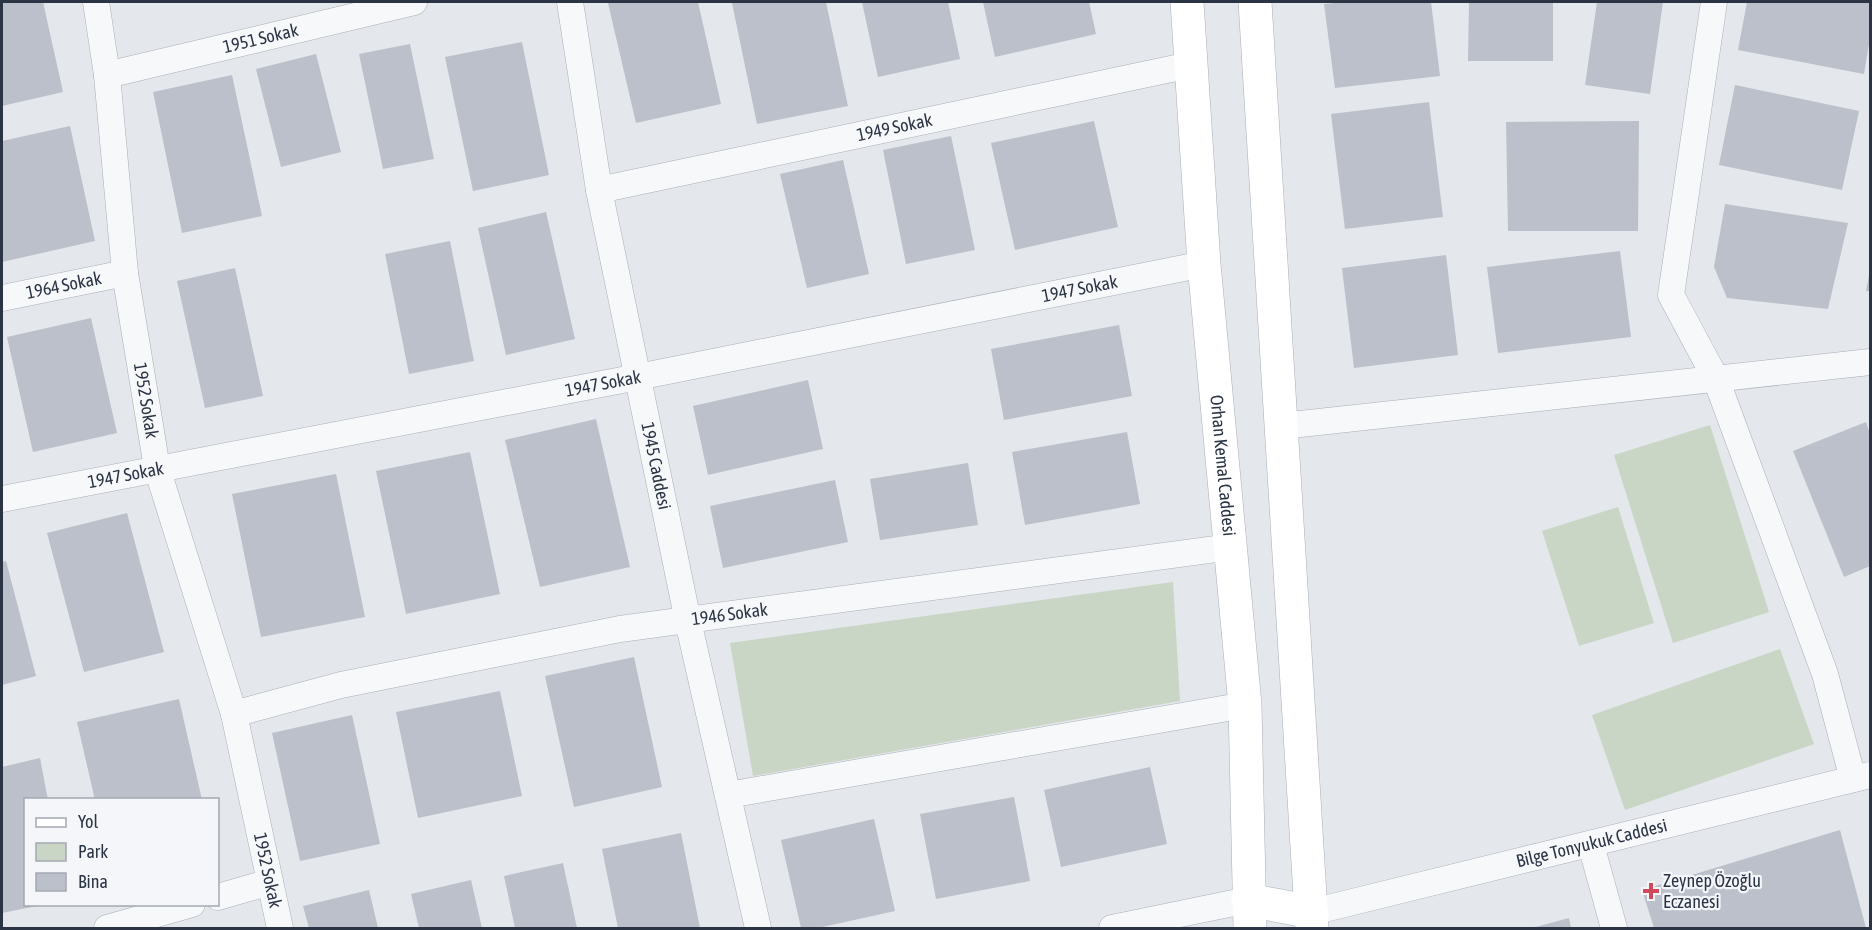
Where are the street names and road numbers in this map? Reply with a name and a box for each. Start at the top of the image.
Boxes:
street label: 1951 Sokak [221,19,300,57]
street label: 1949 Sokak [855,109,934,145]
street label: 1964 Sokak [24,267,103,303]
street label: 1947 Sokak [1040,271,1119,306]
street label: 1952 Sokak [130,361,163,440]
street label: 1947 Sokak [563,366,643,401]
street label: Orhan Kemal Caddesi [1206,394,1240,537]
street label: 1945 Caddesi [637,420,676,511]
street label: 1947 Sokak [86,457,165,492]
street label: 1946 Sokak [690,598,769,629]
street label: Bilge Tonyukuk Caddesi [1514,814,1669,871]
street label: 1952 Sokak [250,831,286,910]

